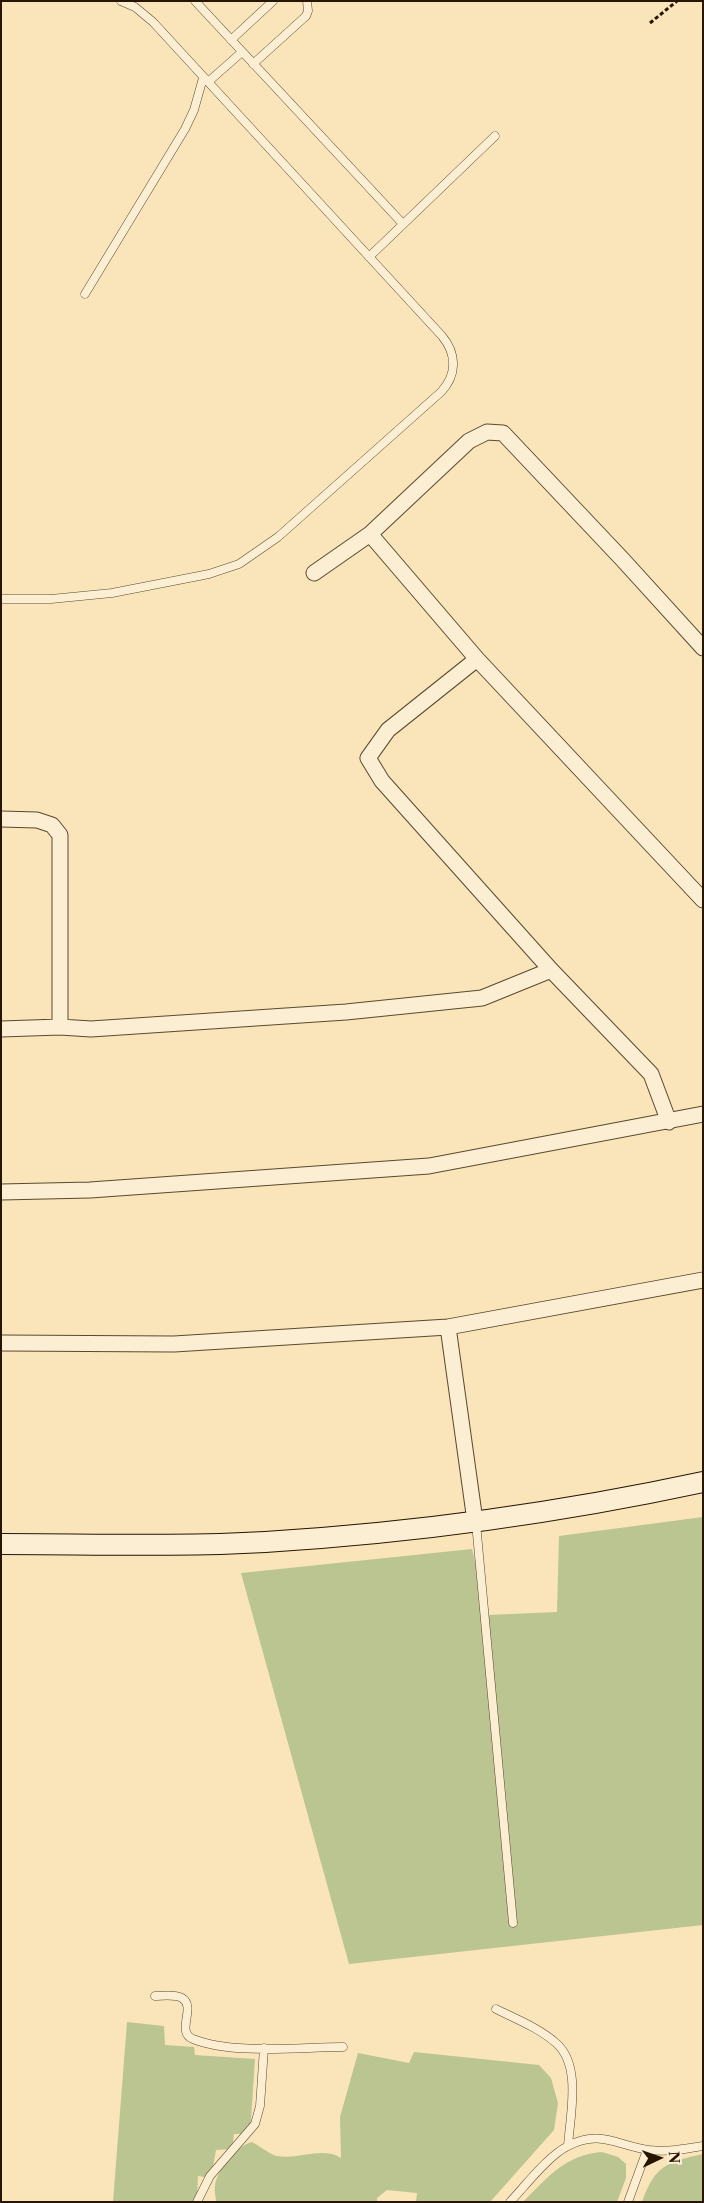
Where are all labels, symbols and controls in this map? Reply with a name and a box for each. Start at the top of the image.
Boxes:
north arrow [634,2133,684,2183]
text: N [665,2151,683,2164]

